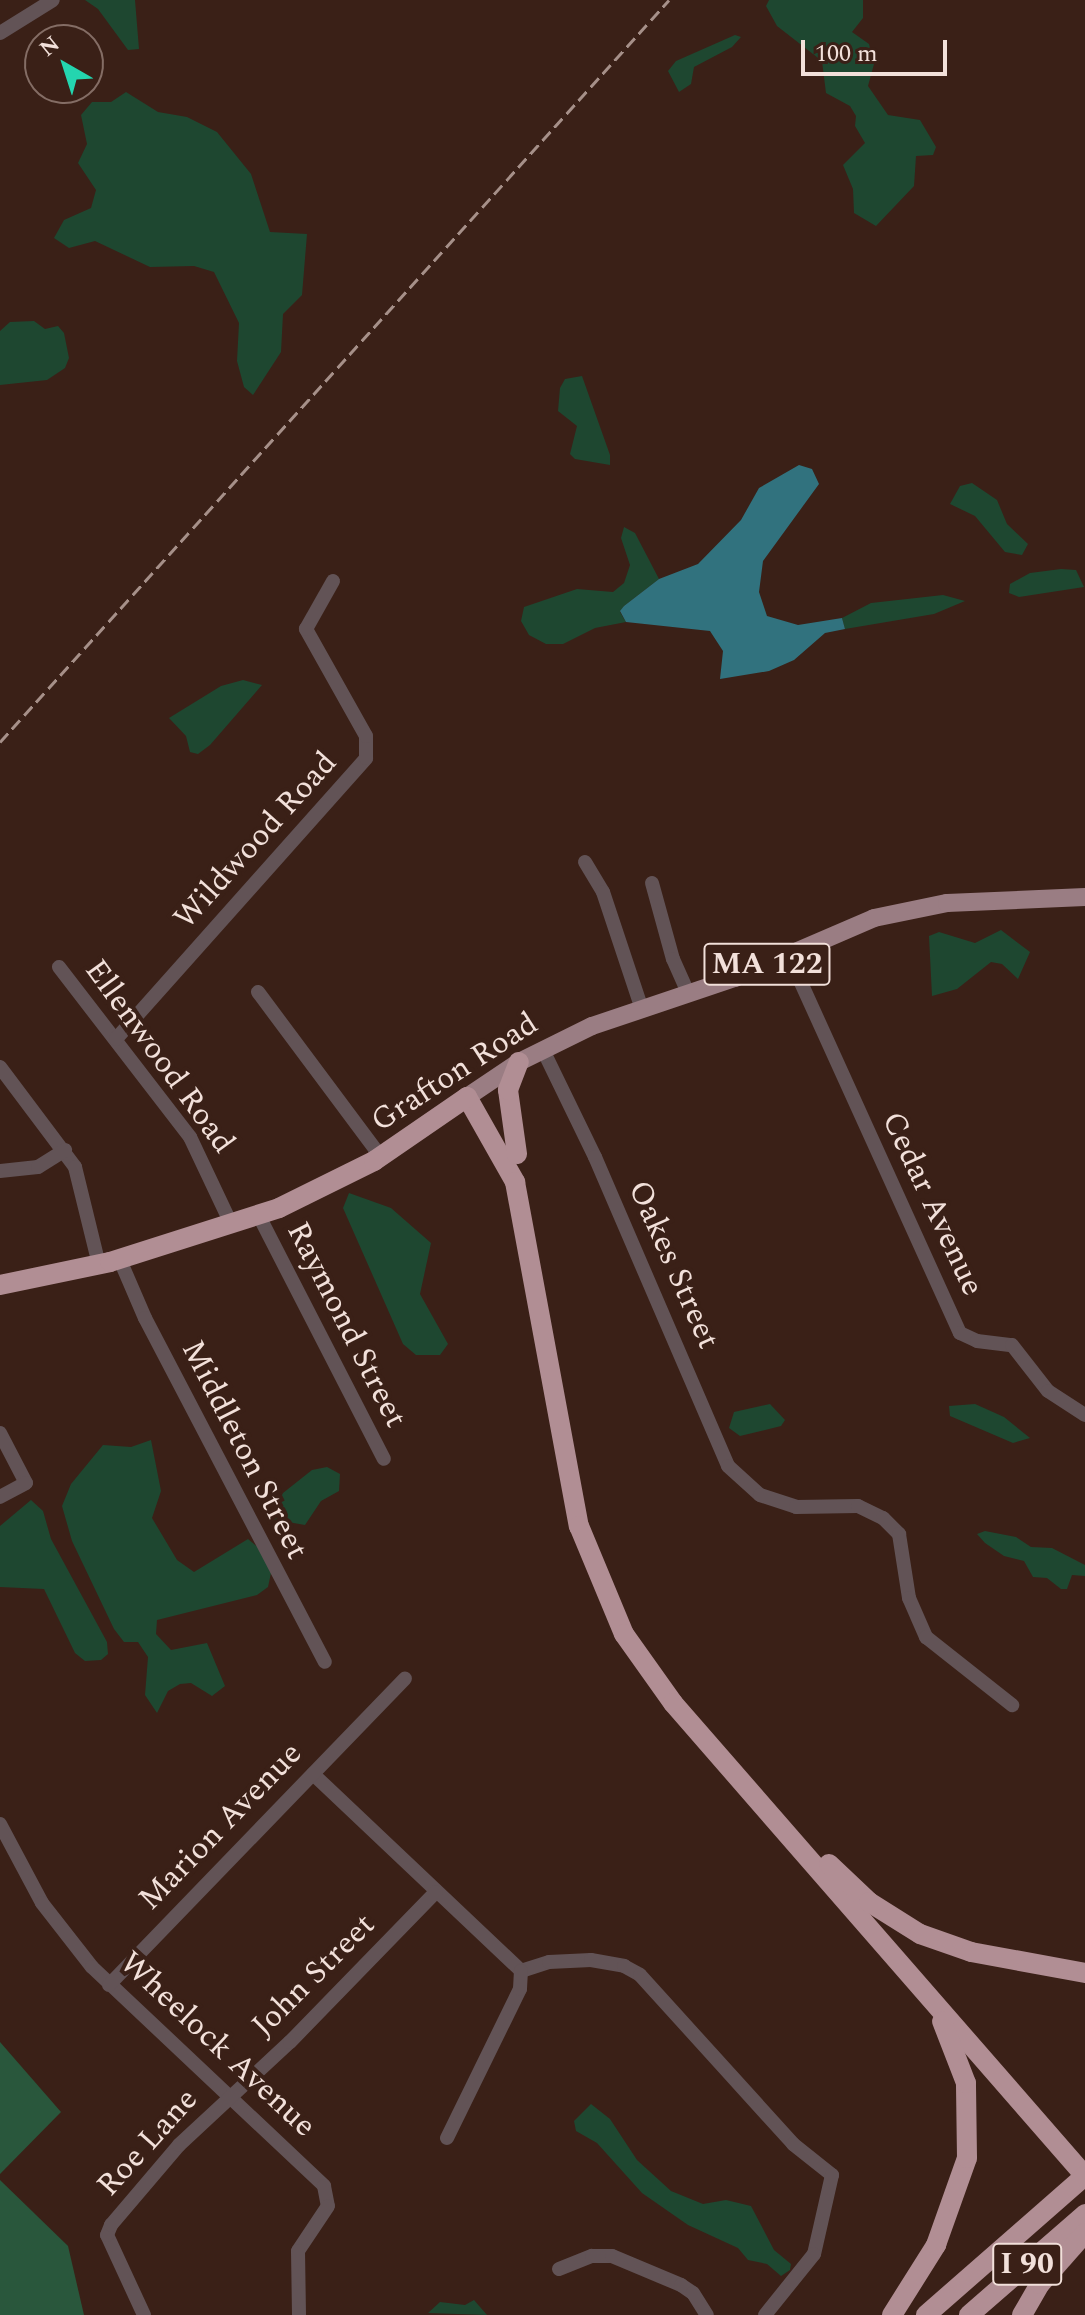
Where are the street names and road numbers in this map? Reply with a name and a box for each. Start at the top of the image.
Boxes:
street label: Wildwood Road [166,744,346,938]
road number: MA 122 [703,938,831,990]
street label: Ellenwood Road [76,952,242,1162]
street label: Grafton Road [364,1005,546,1141]
street label: Cedar Avenue [873,1106,991,1302]
street label: Oakes Street [619,1175,727,1355]
street label: Raymond Street [278,1216,414,1434]
street label: Middleton Street [172,1334,316,1566]
street label: Marion Avenue [131,1735,311,1919]
street label: John Street [244,1906,384,2046]
street label: Wheelock Avenue [111,1944,323,2146]
street label: Roe Lane [90,2081,206,2205]
road number: I 90 [991,2238,1063,2290]

